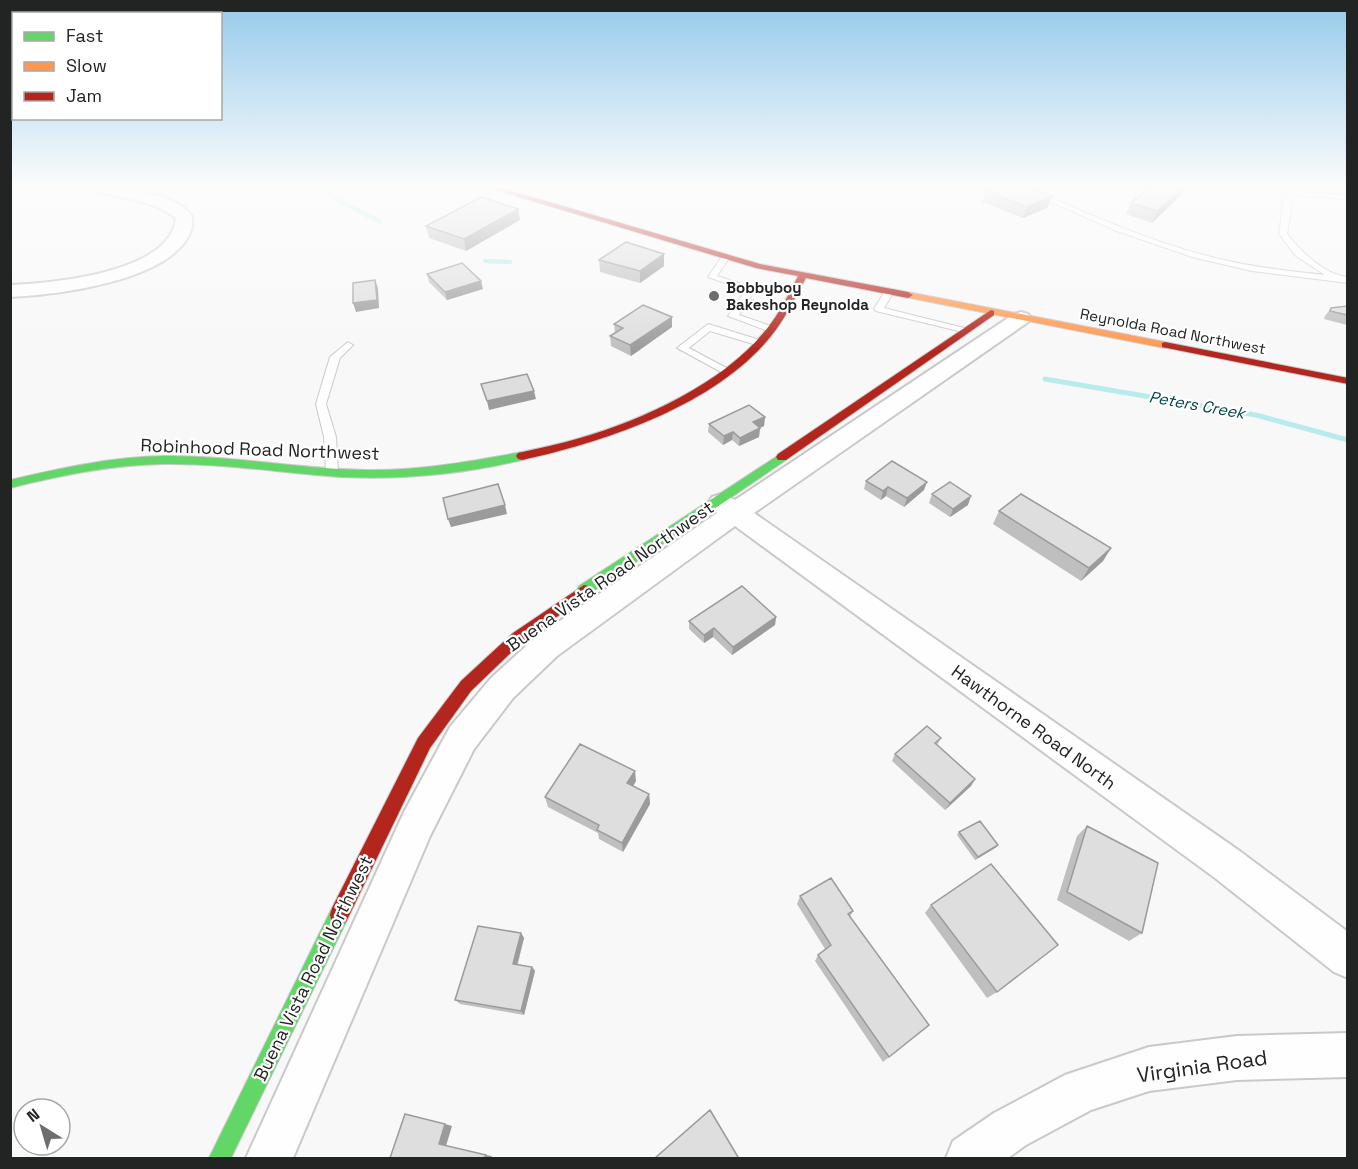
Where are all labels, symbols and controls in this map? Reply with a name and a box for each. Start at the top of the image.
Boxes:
legend [12,12,222,120]
text: Fast [66,24,103,47]
text: Slow [66,54,107,77]
text: Jam [66,84,102,107]
place label: Bobbyboy Bakeshop Reynolda [726,278,869,314]
marker: Bobbyboy Bakeshop Reynolda [707,289,721,303]
street label: Reynolda Road Northwest [1079,304,1268,358]
water label: Peters Creek [1147,386,1249,424]
street label: Robinhood Road Northwest [140,433,380,465]
street label: Buena Vista Road Northwest [502,496,718,656]
street label: Hawthorne Road North [947,660,1121,794]
street label: Buena Vista Road Northwest [248,852,378,1084]
street label: Virginia Road [1135,1043,1269,1089]
north arrow [12,1097,72,1157]
text: N [23,1104,44,1127]

